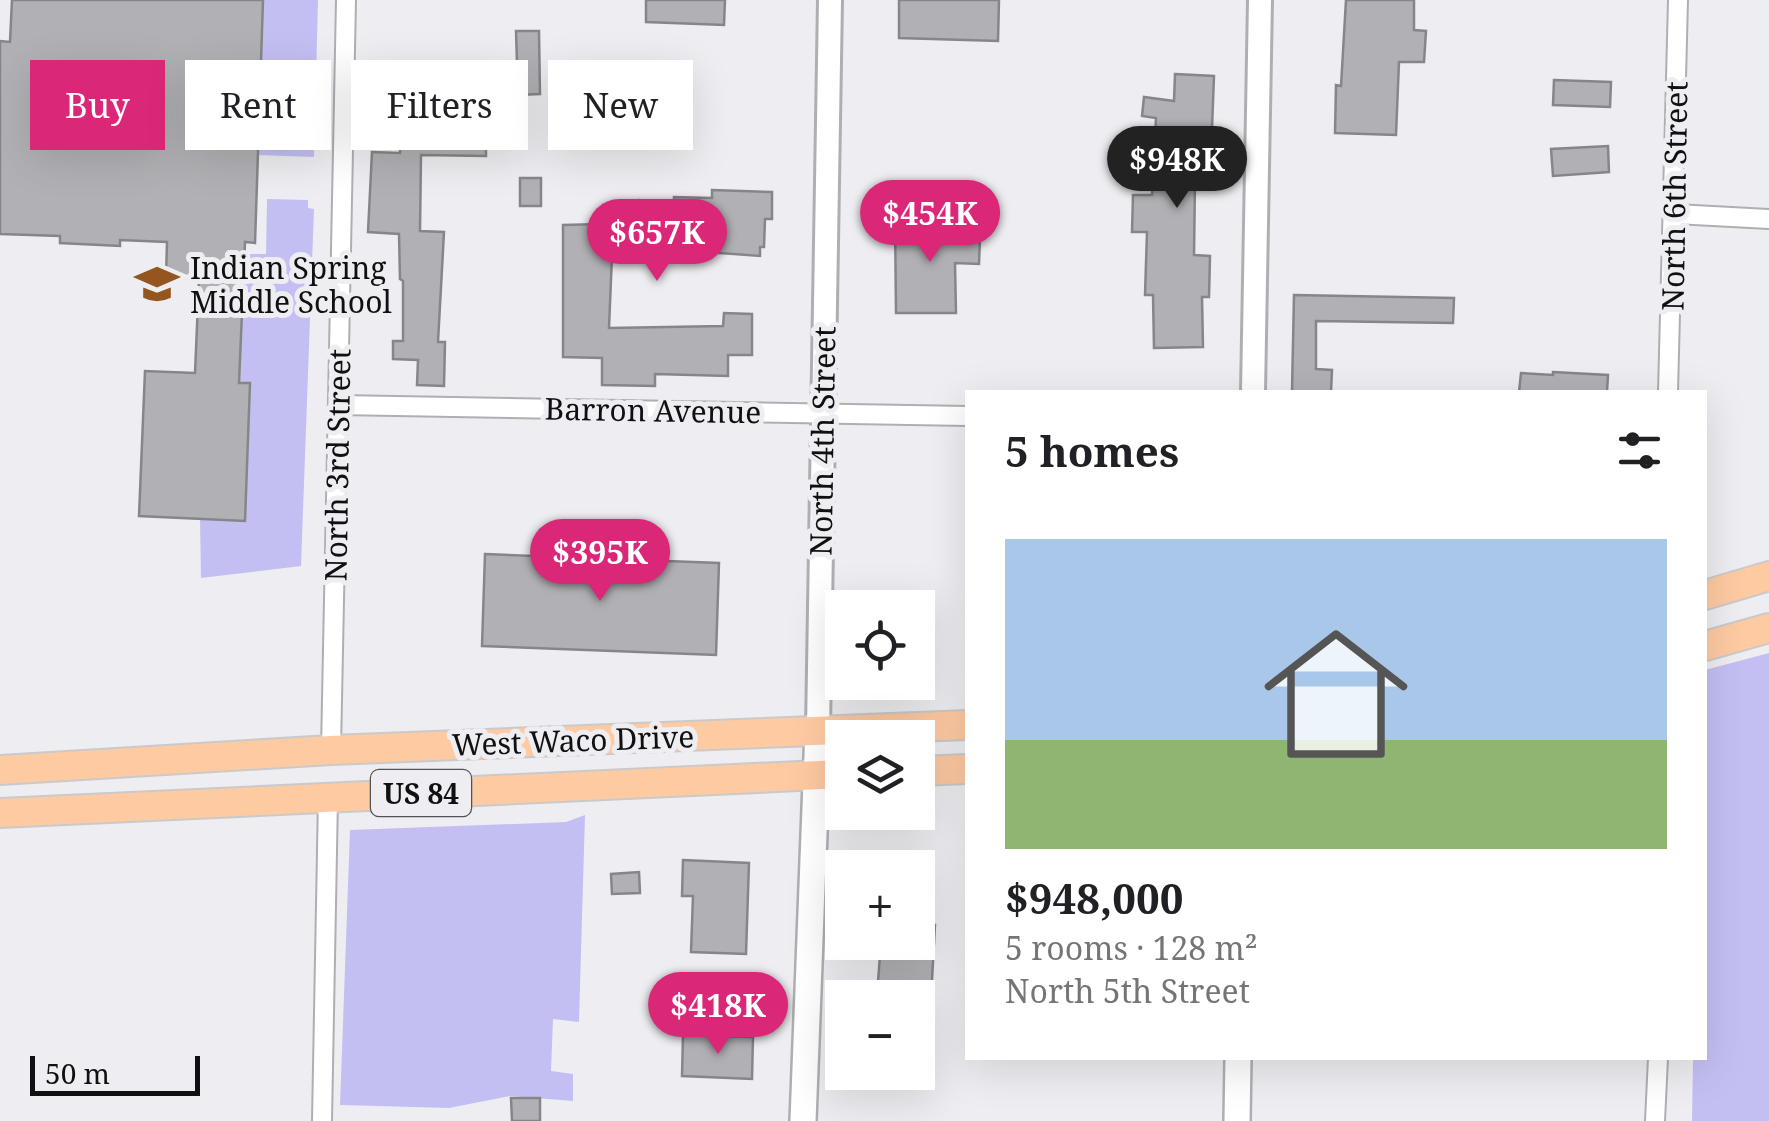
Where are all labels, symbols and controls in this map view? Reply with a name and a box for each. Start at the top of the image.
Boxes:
chip: Buy [30,60,165,150]
chip: Rent [185,60,331,150]
chip: Filters [351,60,528,150]
chip: New [548,60,693,150]
street label: North 6th Street [1651,81,1697,311]
pin: $948K [1107,126,1247,211]
text: $948K [1129,137,1225,180]
pin: $454K [860,180,1000,265]
text: $454K [882,191,978,234]
pin: $657K [587,199,727,284]
text: $657K [609,210,705,253]
place label: Indian Spring Middle School [190,247,392,322]
school or university icon: Indian Spring Middle School [133,260,181,308]
street label: North 4th Street [799,326,845,556]
street label: North 3rd Street [314,348,360,582]
street label: Barron Avenue [544,388,762,432]
text: 5 homes [1005,422,1179,479]
icon: filters [1612,423,1667,478]
pin: $395K [530,519,670,604]
text: $395K [552,530,648,573]
map controls [825,590,935,1090]
button: locate [825,590,935,700]
icon: home [1246,604,1426,784]
street label: West Waco Drive [451,715,695,765]
button: layers [825,720,935,830]
road number: US 84 [371,770,471,816]
button: + [825,850,935,960]
text: $948,000 [1005,869,1183,926]
text: 5 rooms · 128 m² [1005,926,1258,969]
text: North 5th Street [1005,969,1250,1012]
pin: $418K [648,972,788,1057]
button: − [825,980,935,1090]
text: $418K [670,983,766,1026]
scale bar [30,1051,200,1096]
text: 50 m [45,1054,110,1092]

